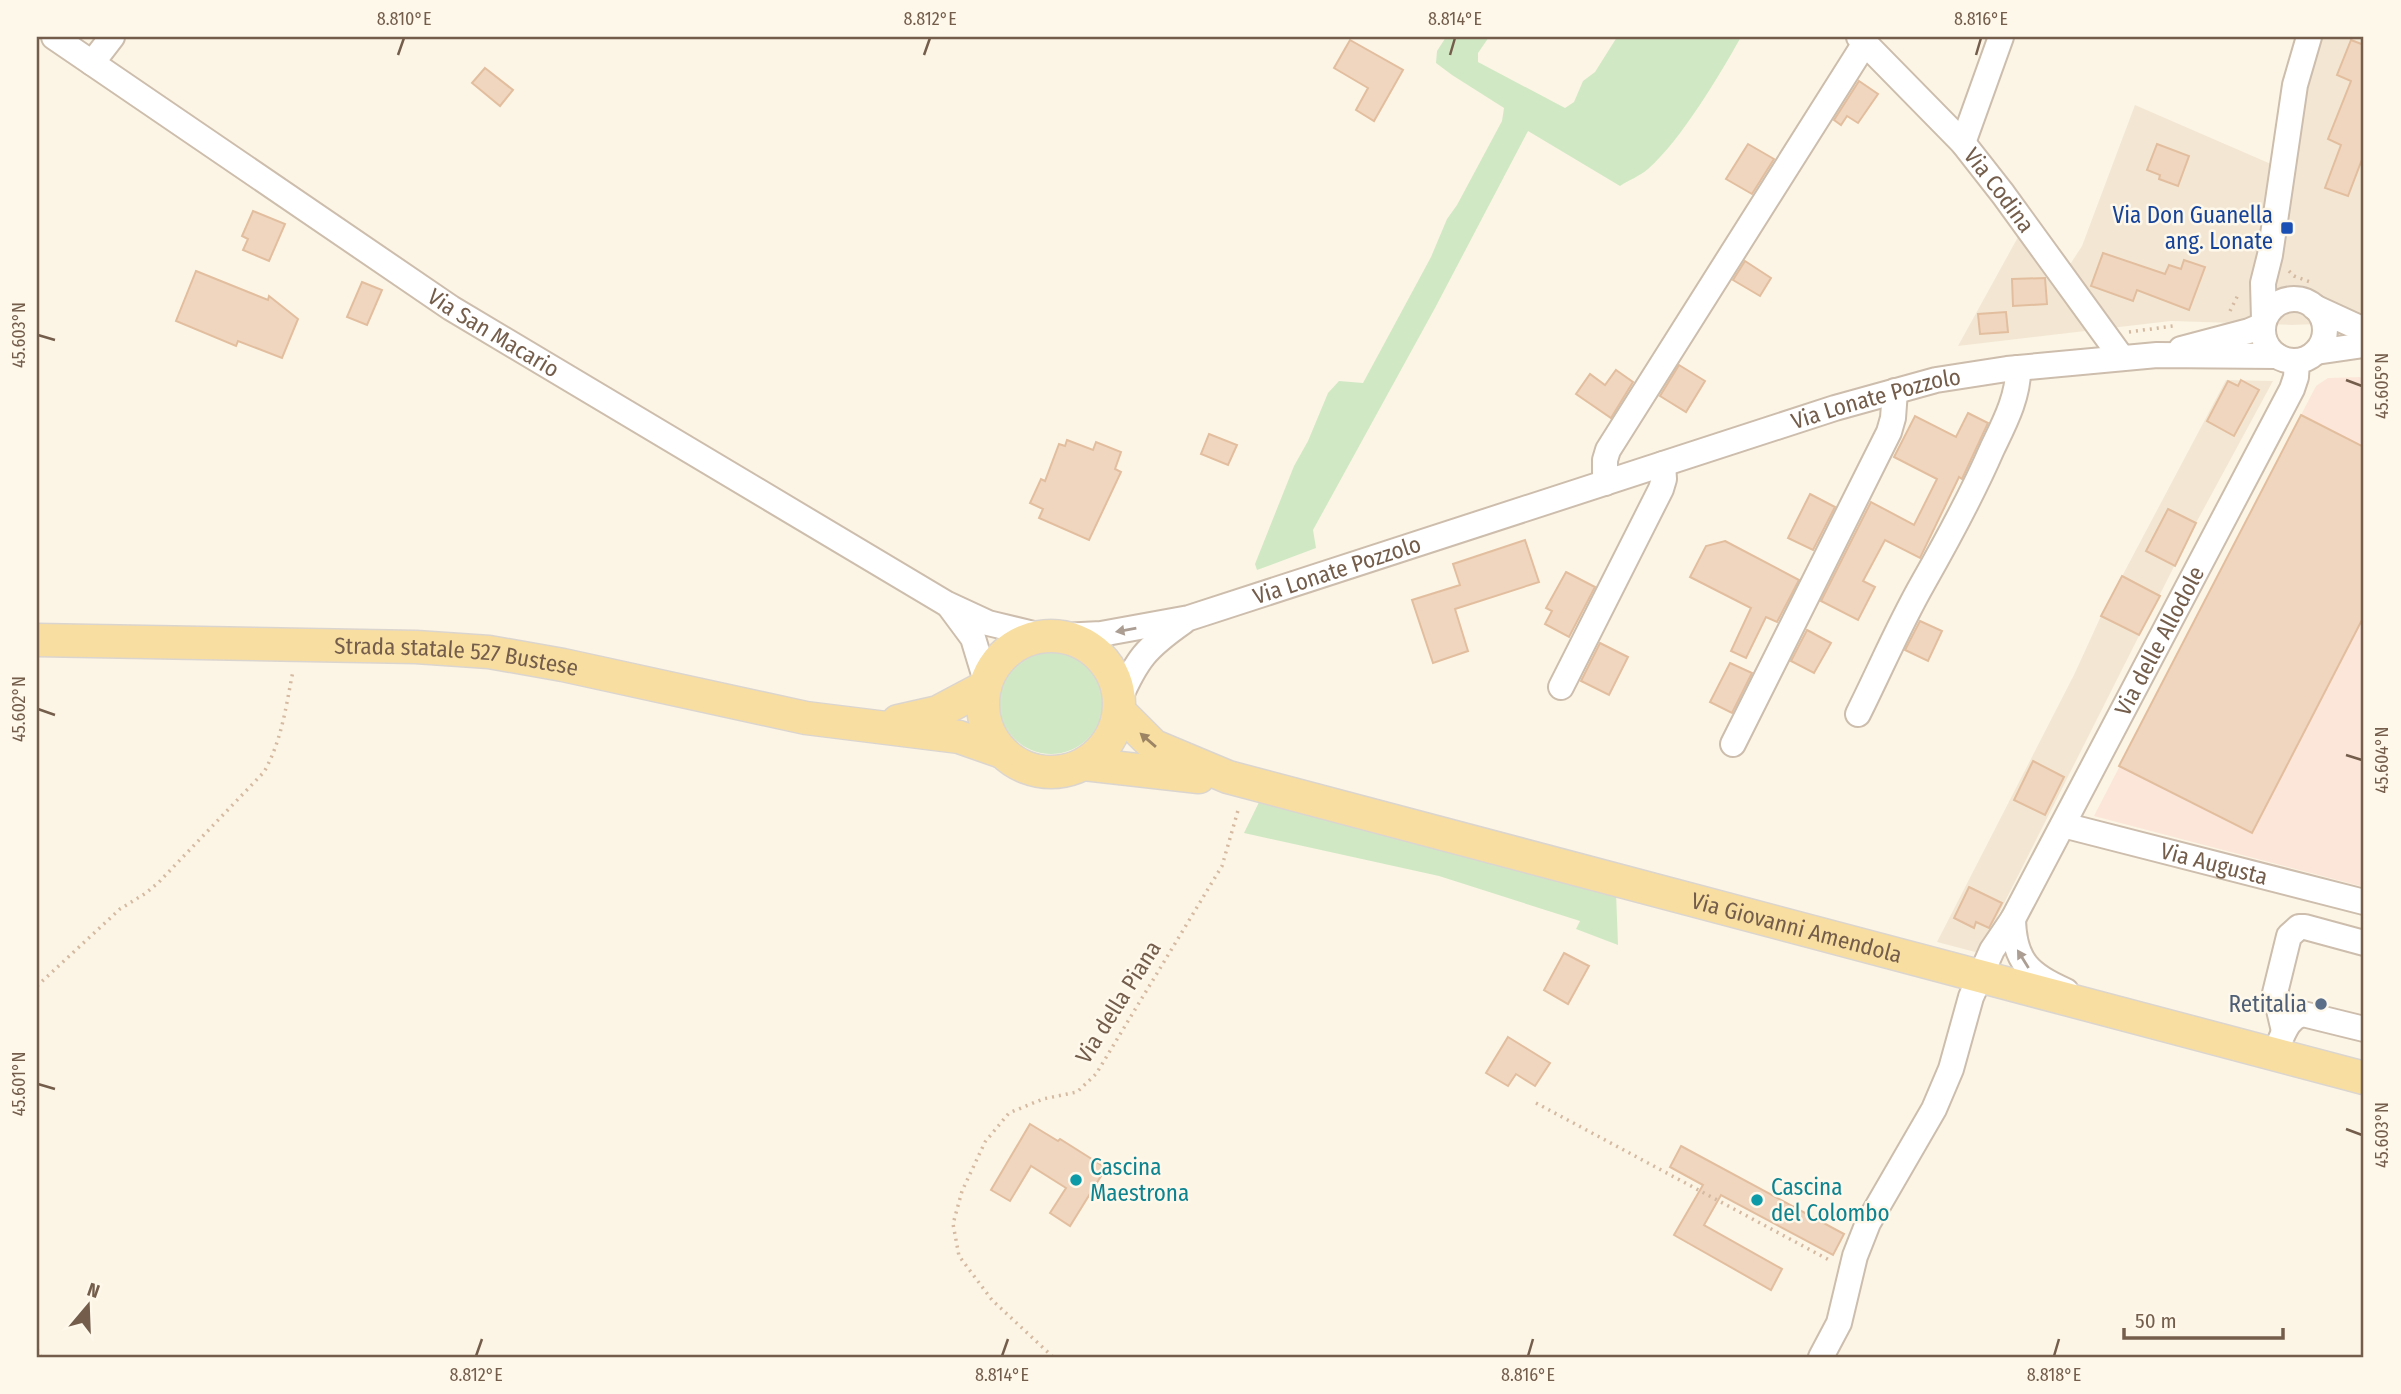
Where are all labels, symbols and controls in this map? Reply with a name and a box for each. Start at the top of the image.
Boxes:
text: 8.810°E [377,8,431,30]
text: 8.812°E [903,8,957,30]
text: 8.814°E [1428,8,1482,30]
text: 8.816°E [1954,8,2008,30]
street label: Via Codina [1958,142,2040,238]
place label: Via Don Guanella ang. Lonate [2113,201,2273,255]
marker: Via Don Guanella ang. Lonate [2279,220,2295,236]
street label: Via San Macario [422,282,564,383]
text: 45.603°N [8,302,30,368]
text: 45.605°N [2371,353,2393,419]
street label: Via Lonate Pozzolo [1788,362,1963,435]
street label: Via Lonate Pozzolo [1249,530,1424,610]
street label: Via delle Allodole [2109,561,2210,720]
one-way arrow [1115,625,1137,636]
street label: Strada statale 527 Bustese [334,631,581,682]
text: 45.602°N [8,676,30,742]
text: 45.604°N [2371,727,2393,793]
one-way arrow [1139,733,1156,748]
street label: Via Augusta [2158,837,2271,891]
street label: Via Giovanni Amendola [1688,886,1905,969]
street label: Via della Piana [1069,936,1167,1068]
one-way arrow [2017,949,2030,969]
place label: Retitalia [2229,990,2307,1018]
marker: Retitalia [2313,996,2329,1012]
text: 45.601°N [8,1052,30,1116]
text: 45.603°N [2371,1102,2393,1168]
place label: Cascina Maestrona [1090,1153,1189,1207]
marker: Cascina Maestrona [1068,1172,1084,1188]
place label: Cascina del Colombo [1771,1173,1890,1227]
marker: Cascina del Colombo [1749,1192,1765,1208]
north arrow [52,1272,122,1342]
text: N [84,1278,103,1303]
scale bar [2124,1296,2284,1340]
text: 50 m [2135,1308,2177,1334]
text: 8.812°E [449,1364,503,1386]
text: 8.814°E [975,1364,1029,1386]
text: 8.816°E [1501,1364,1555,1386]
text: 8.818°E [2027,1364,2081,1386]

